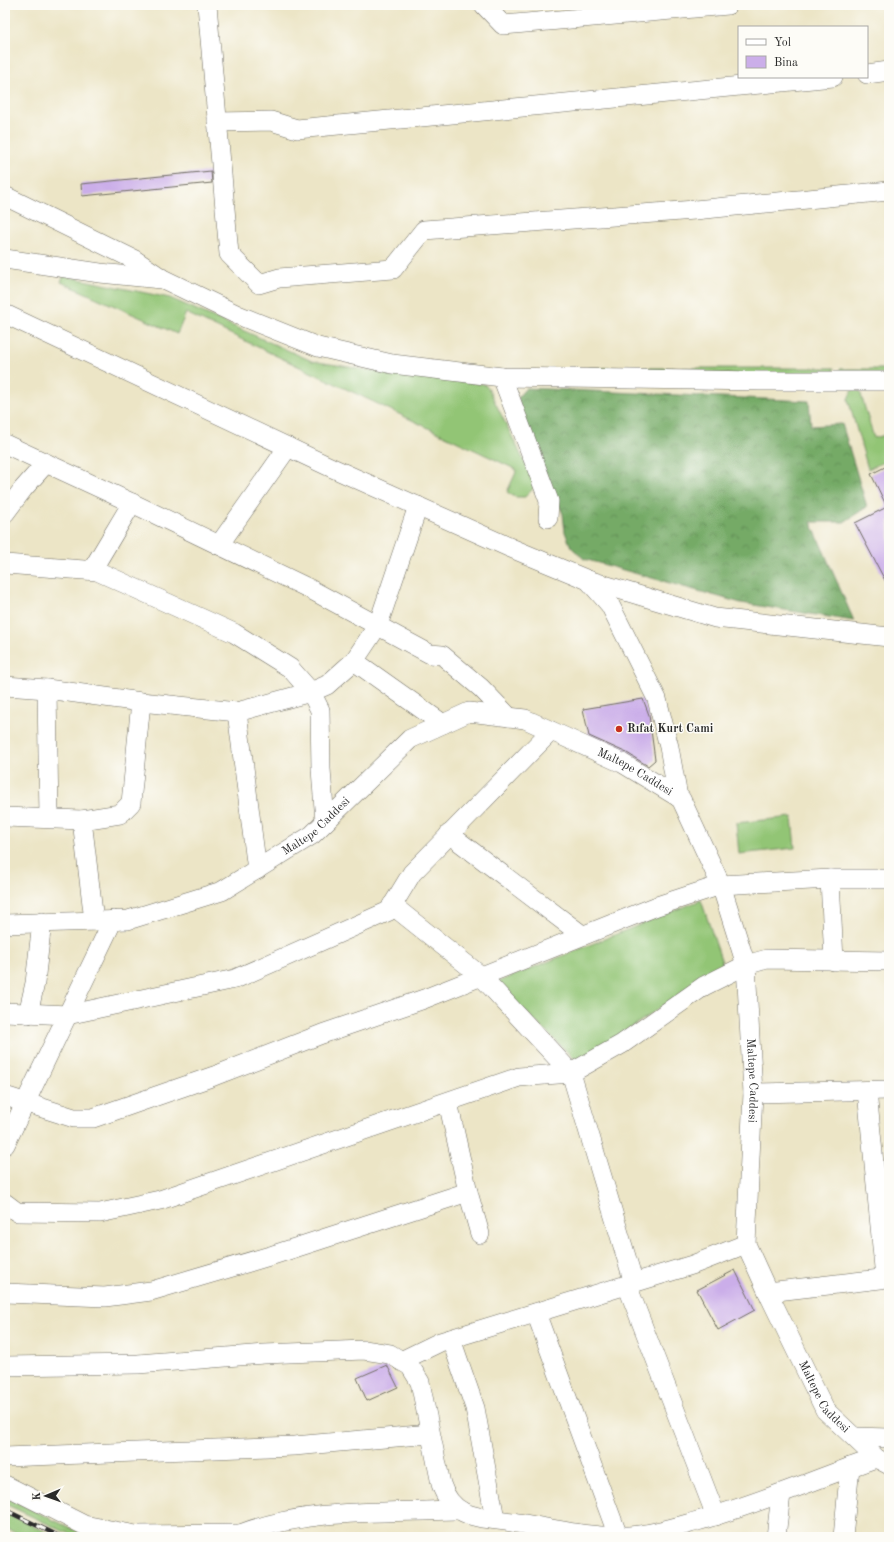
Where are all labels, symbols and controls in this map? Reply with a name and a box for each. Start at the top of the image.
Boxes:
legend [738,26,868,78]
text: Yol [774,37,791,49]
text: Bina [774,57,798,69]
place label: Rıfat Kurt Cami [627,723,714,735]
marker: Rıfat Kurt Cami [614,724,624,734]
street label: Maltepe Caddesi [595,746,675,798]
street label: Maltepe Caddesi [280,795,353,858]
street label: Maltepe Caddesi [744,1038,759,1123]
street label: Maltepe Caddesi [796,1359,852,1436]
north arrow [26,1476,66,1516]
text: K [32,1491,43,1501]

